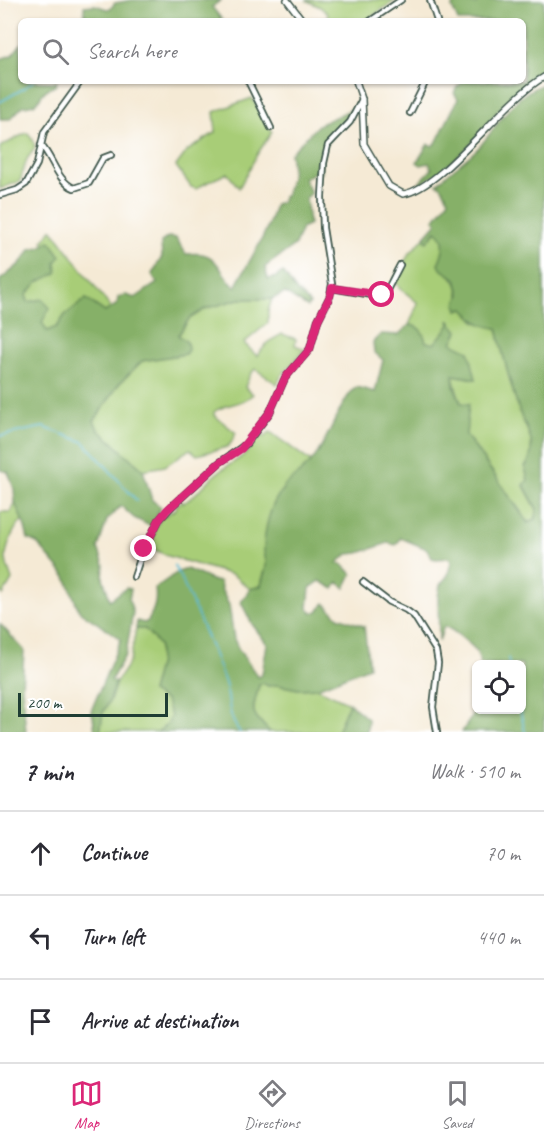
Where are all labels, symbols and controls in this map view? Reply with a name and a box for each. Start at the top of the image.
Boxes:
search box [18,18,526,84]
icon: search [39,35,72,68]
text: Search here [87,37,177,65]
route start [368,281,394,307]
route end [130,535,156,561]
map controls [472,660,526,714]
button: locate [472,660,526,714]
scale bar [18,690,168,718]
text: 200 m [27,693,61,713]
text: 7 min [24,755,74,788]
text: Walk · 510 m [430,759,520,784]
icon: ahead [24,837,57,870]
text: Continue [81,839,147,867]
text: 70 m [486,841,520,866]
icon: left [24,921,57,954]
text: Turn left [81,923,145,951]
text: 440 m [477,925,520,950]
icon: arrive [24,1005,57,1038]
text: Arrive at destination [81,1007,238,1035]
tab: Map [70,1077,103,1133]
tab: Directions [244,1077,300,1133]
tab: Saved [441,1077,474,1133]

